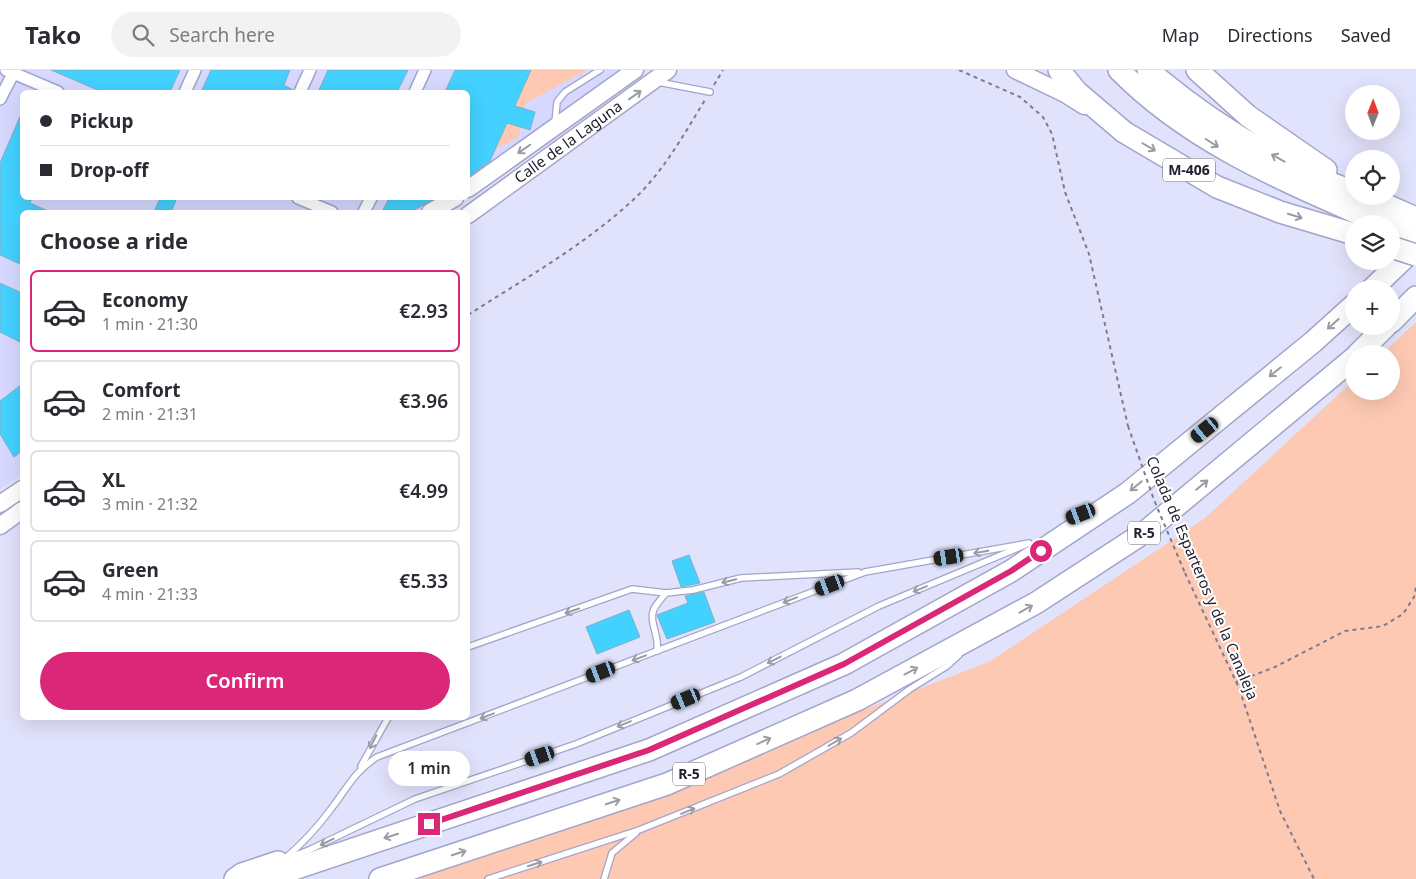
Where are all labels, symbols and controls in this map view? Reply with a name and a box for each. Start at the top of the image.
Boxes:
search box [111,12,461,57]
text: Tako [25,18,81,51]
icon: search [129,21,157,49]
text: Search here [169,22,275,48]
text: Map [1162,23,1199,47]
text: Directions [1227,23,1313,47]
text: Saved [1341,23,1391,47]
north arrow [1345,85,1400,140]
map controls [1345,85,1400,400]
one-way arrow [628,89,641,100]
street label: Calle de la Laguna [510,96,626,187]
text: Pickup [70,108,133,134]
one-way arrow [1205,139,1219,149]
one-way arrow [1141,142,1155,152]
one-way arrow [517,144,531,154]
button: locate [1345,150,1400,205]
one-way arrow [1270,153,1285,163]
text: Drop-off [70,157,149,183]
road number: M-406 [1163,158,1215,182]
one-way arrow [1287,212,1303,222]
button: layers [1345,215,1400,270]
text: Choose a ride [40,225,188,255]
button: + [1345,280,1400,335]
text: Economy [102,287,188,313]
icon: car [42,289,87,334]
text: €2.93 [399,298,448,324]
text: 1 min · 21:30 [102,313,198,335]
one-way arrow [1327,318,1340,329]
button: − [1345,345,1400,400]
one-way arrow [1269,367,1282,378]
text: Comfort [102,377,181,403]
icon: car [42,379,87,424]
text: €3.96 [399,388,448,414]
text: 2 min · 21:31 [102,403,198,425]
car [1188,415,1221,445]
street label: Colada de Esparteros y de la Canaleja [1142,453,1263,702]
text: XL [102,467,125,493]
icon: car [42,469,87,514]
text: €4.99 [399,478,448,504]
one-way arrow [1195,479,1208,490]
one-way arrow [1129,481,1142,492]
text: 3 min · 21:32 [102,493,198,515]
car [1064,502,1097,526]
road number: R-5 [1128,522,1160,544]
route start [1030,540,1052,562]
car [933,547,964,567]
one-way arrow [973,547,989,557]
text: Green [102,557,159,583]
icon: car [42,559,87,604]
text: €5.33 [399,568,448,594]
car [813,573,846,597]
one-way arrow [722,577,738,586]
text: 4 min · 21:33 [102,583,198,605]
one-way arrow [912,585,928,594]
one-way arrow [783,597,798,606]
one-way arrow [1019,603,1033,613]
one-way arrow [565,607,580,616]
button: Confirm [40,652,450,710]
one-way arrow [631,654,647,663]
one-way arrow [766,655,781,665]
car [584,660,617,684]
one-way arrow [903,666,918,676]
car [669,686,702,712]
one-way arrow [479,712,495,721]
one-way arrow [617,721,632,730]
one-way arrow [368,735,378,750]
one-way arrow [756,736,771,746]
one-way arrow [828,737,843,747]
car [523,744,556,768]
callout: 1 min [388,752,470,786]
text: 1 min [407,757,451,779]
road number: R-5 [673,762,705,786]
one-way arrow [605,797,621,806]
one-way arrow [680,805,695,815]
route end [418,813,440,835]
one-way arrow [384,832,400,842]
one-way arrow [320,837,335,847]
one-way arrow [451,847,467,857]
one-way arrow [527,859,542,868]

